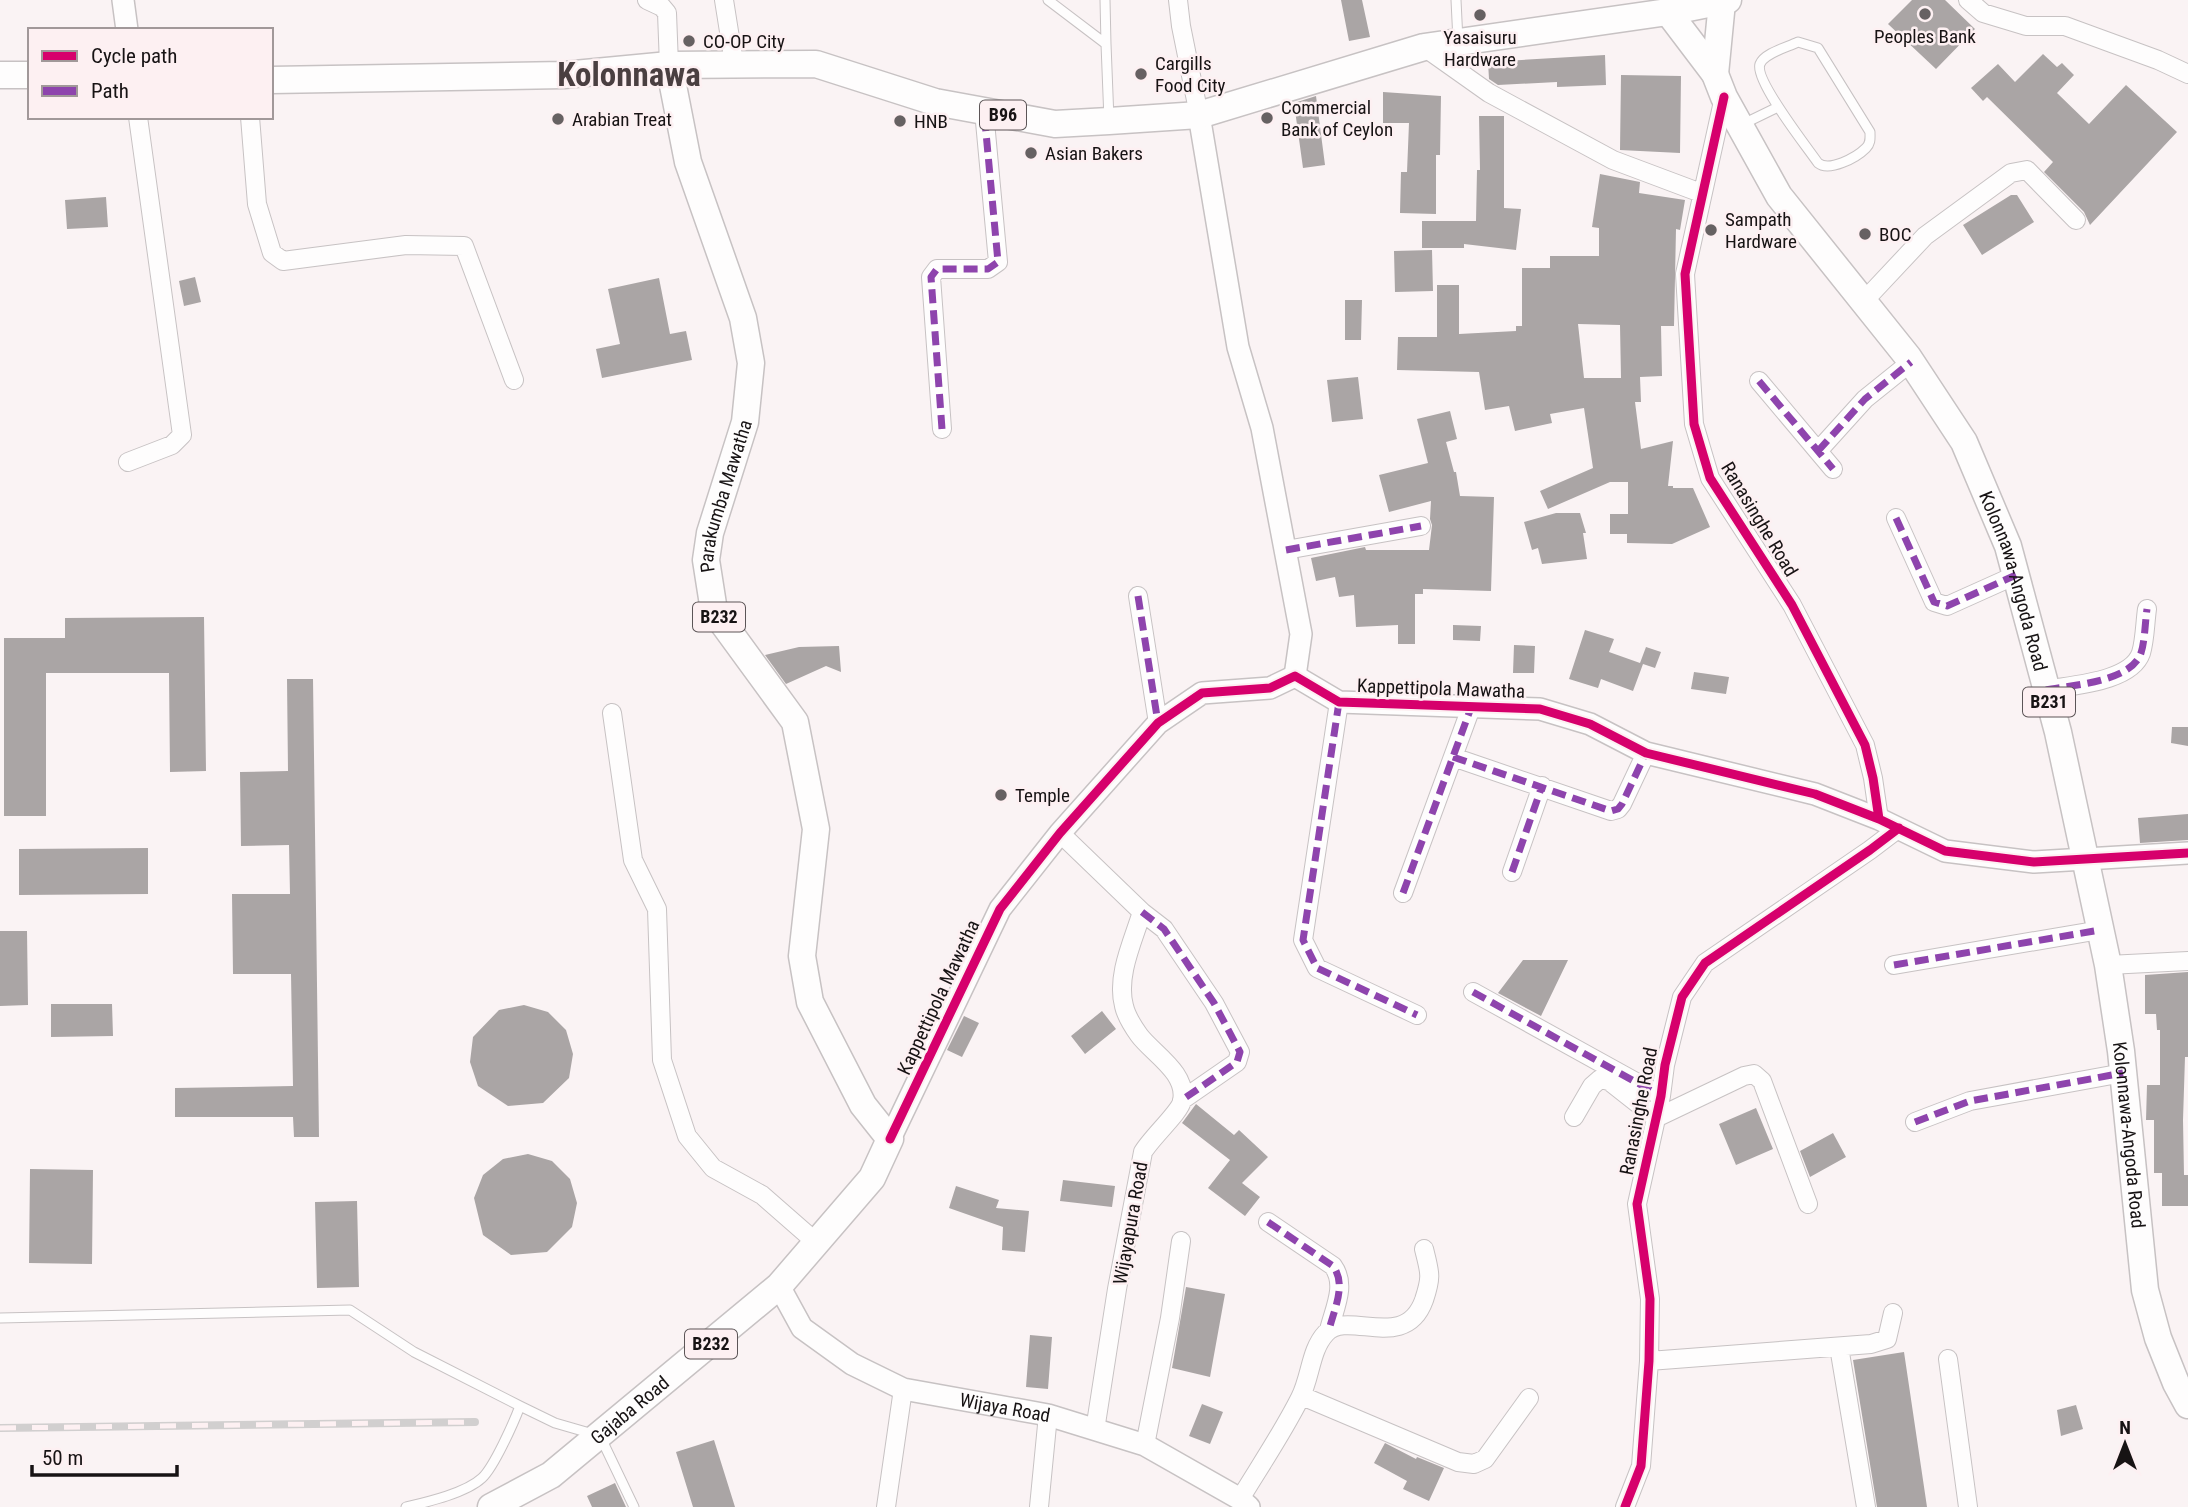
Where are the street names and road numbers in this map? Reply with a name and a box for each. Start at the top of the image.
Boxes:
road number: B96 [980,100,1026,130]
street label: Parakumba Mawatha [695,417,757,574]
street label: Ranasinghe Road [1716,458,1803,581]
street label: Kolonnawa-Angoda Road [1974,488,2052,674]
road number: B232 [693,602,745,632]
street label: Kappettipola Mawatha [1357,674,1525,703]
road number: B231 [2023,688,2075,716]
street label: Kappettipola Mawatha [892,916,984,1078]
street label: Kolonnawa-Angoda Road [2108,1040,2150,1229]
street label: Ranasinghe Road [1615,1045,1662,1177]
street label: Wijayapura Road [1108,1160,1153,1286]
road number: B232 [685,1330,737,1358]
street label: Gajaba Road [586,1371,674,1449]
street label: Wijaya Road [958,1388,1052,1427]

